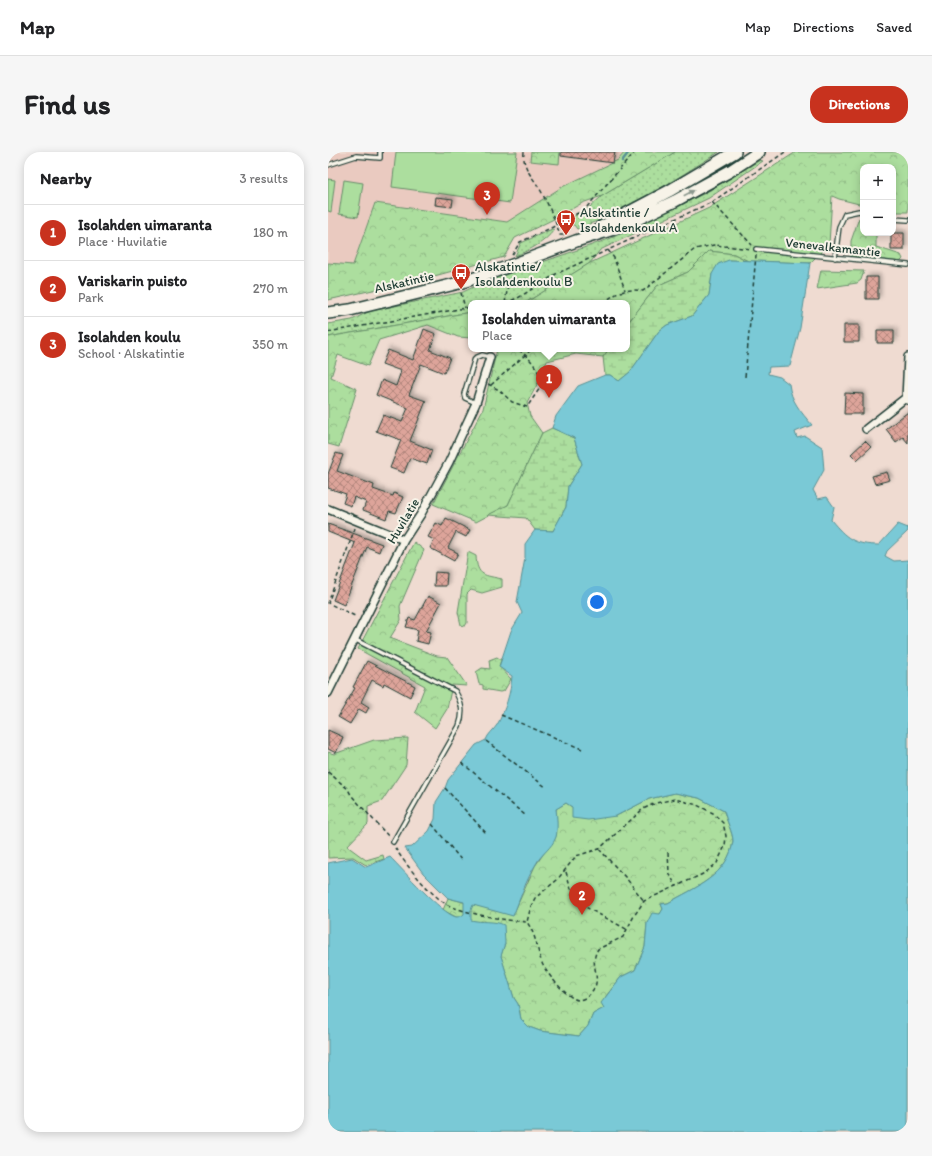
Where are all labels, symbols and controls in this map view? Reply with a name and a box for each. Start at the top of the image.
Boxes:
text: Map [20,16,55,39]
text: Map [745,19,771,36]
text: Directions [793,19,854,36]
text: Saved [876,19,912,36]
button: Directions [810,86,908,123]
text: Find us [24,87,111,121]
map controls [860,164,896,236]
button: + [860,164,896,200]
text: Nearby [40,168,92,188]
text: 3 results [239,171,288,186]
pin: 3 [474,182,500,215]
one-way arrow [683,190,695,197]
button: − [860,200,896,236]
place label: Alskatintie / Isolahdenkoulu A [580,205,678,235]
bus stop icon: Alskatintie / Isolahdenkoulu A [555,208,577,236]
text: Isolahden uimaranta [78,216,212,234]
text: 1 [50,225,56,240]
text: 180 m [253,225,288,240]
text: Place · Huvilatie [78,234,167,249]
street label: Venevalkamantie [785,235,881,259]
place label: Alskatintie/ Isolahdenkoulu B [475,259,572,289]
bus stop icon: Alskatintie/ Isolahdenkoulu B [450,262,472,290]
street label: Alskatintie [373,268,435,296]
text: Variskarin puisto [78,272,187,290]
text: 2 [50,281,56,296]
text: 270 m [253,281,288,296]
text: Park [78,290,104,305]
popup [468,300,630,352]
text: Isolahden uimaranta [482,310,616,328]
text: Isolahden koulu [78,328,181,346]
text: Place [482,328,512,343]
text: 3 [49,337,57,352]
text: 350 m [252,337,288,352]
text: School · Alskatintie [78,346,185,361]
pin: 1 [536,365,562,398]
street label: Huvilatie [384,496,422,546]
your location [587,592,607,612]
pin: 2 [569,882,595,915]

